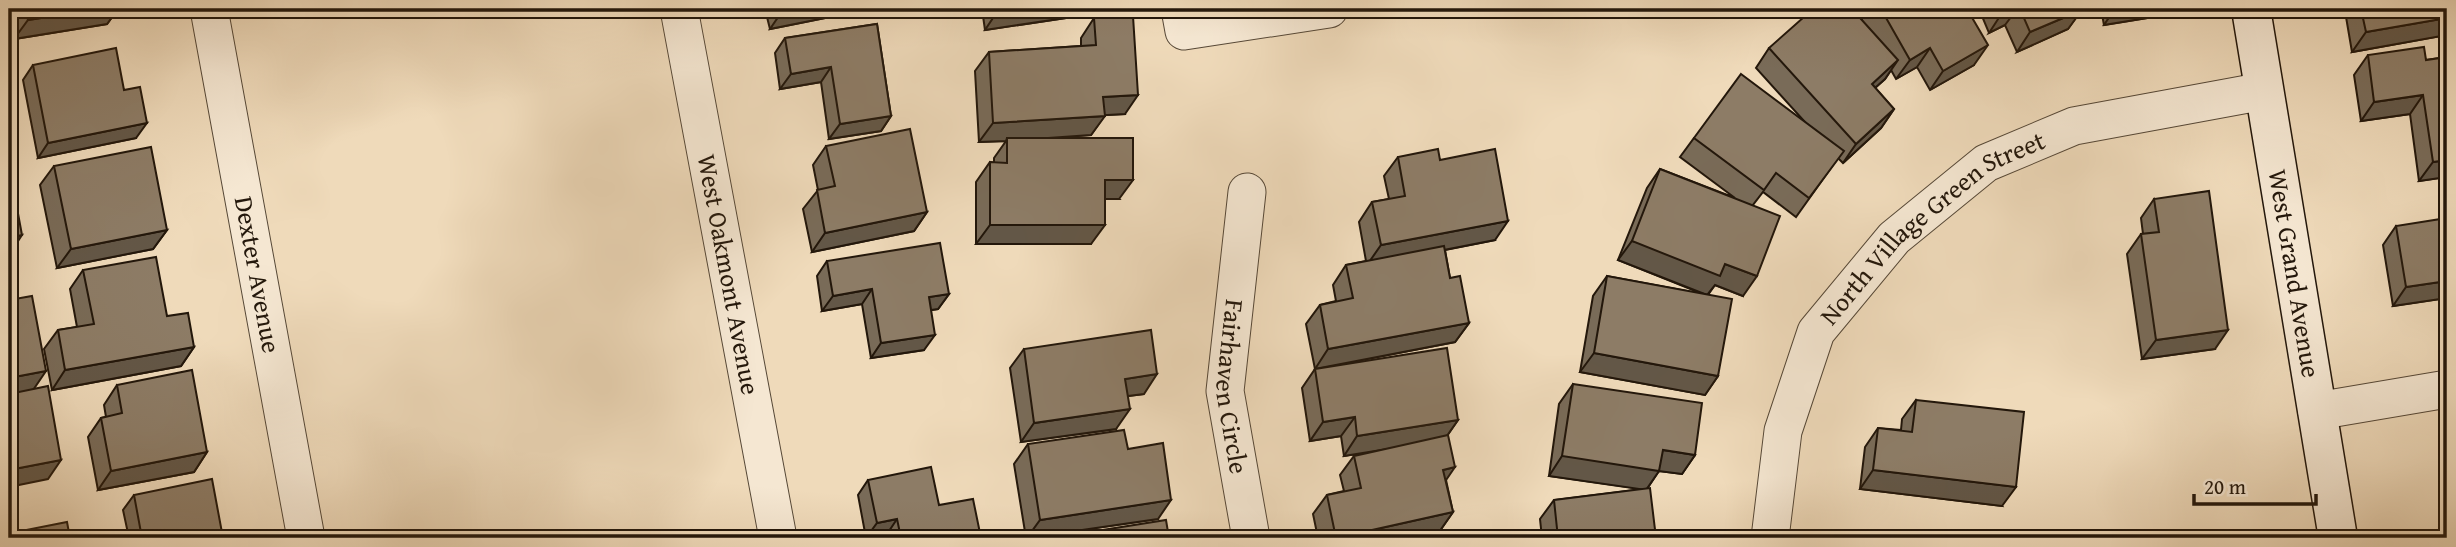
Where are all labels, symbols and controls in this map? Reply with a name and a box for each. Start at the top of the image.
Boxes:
street label: North Village Green Street [1810,120,2051,333]
street label: West Oakmont Avenue [688,151,771,398]
street label: West Grand Avenue [2259,166,2331,381]
street label: Dexter Avenue [225,193,292,356]
street label: Fairhaven Circle [1206,297,1259,477]
scale bar [2194,463,2316,507]
text: 20 m [2204,471,2246,502]

